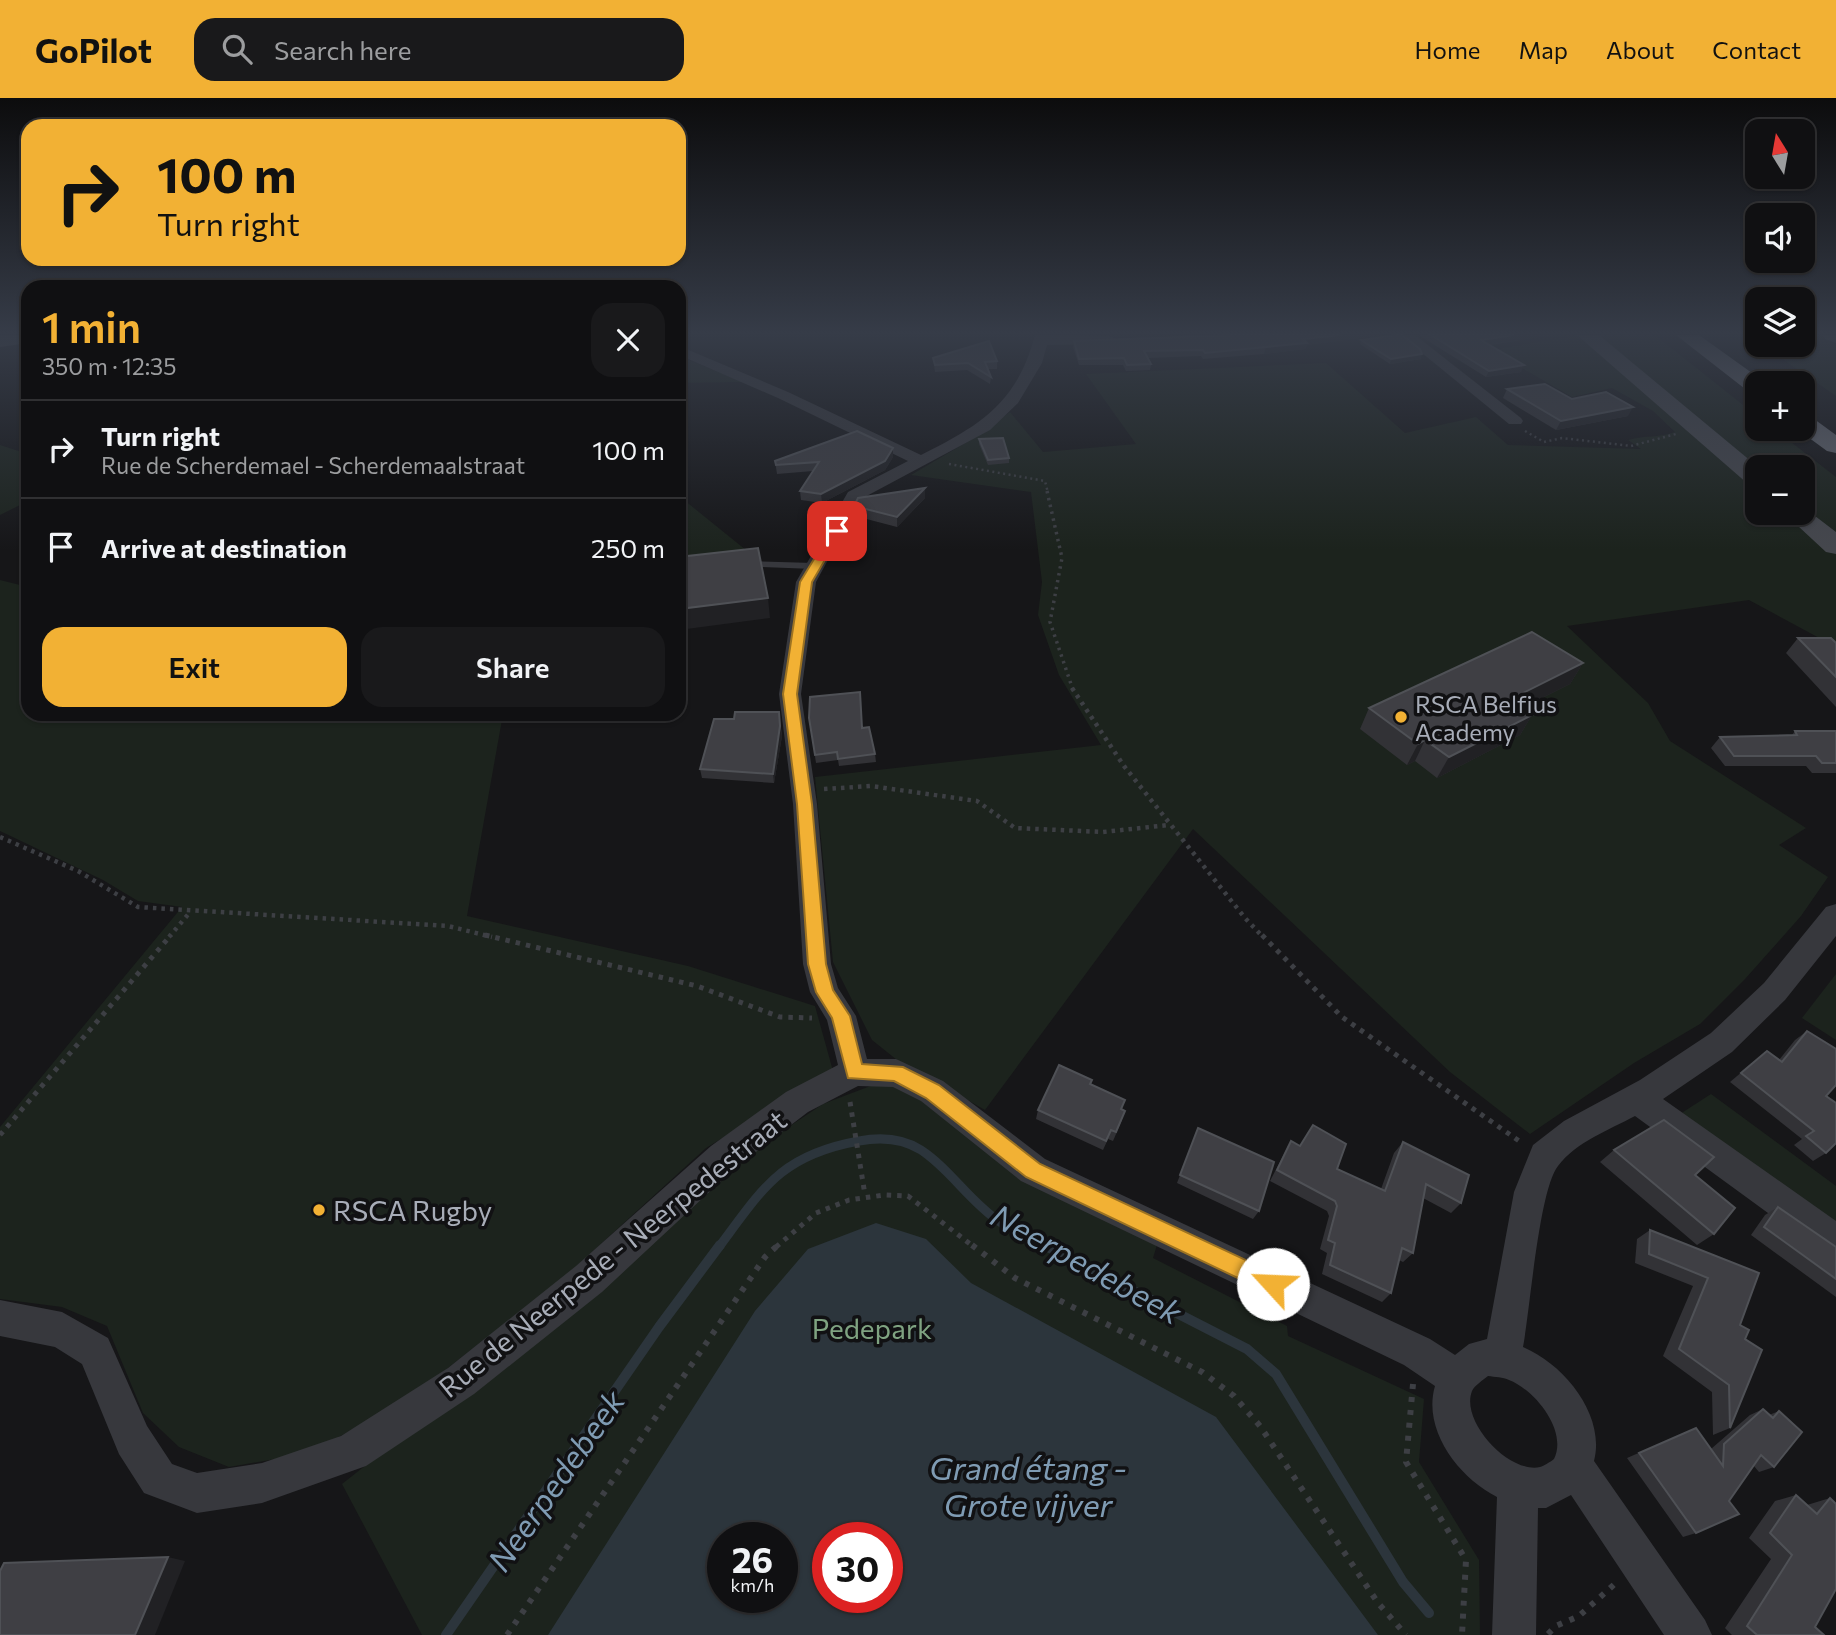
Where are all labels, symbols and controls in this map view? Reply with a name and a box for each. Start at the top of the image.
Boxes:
search box [194,18,684,81]
text: GoPilot [35,29,152,70]
icon: search [218,30,256,68]
text: Search here [274,34,411,65]
text: Home [1415,35,1481,64]
text: Map [1519,35,1568,64]
text: About [1606,35,1674,64]
text: Contact [1712,35,1801,64]
north arrow [1745,119,1815,189]
map controls [1745,119,1815,525]
text: 100 m [157,143,296,203]
icon: right [42,147,133,238]
text: Turn right [157,203,300,243]
button: sound [1745,203,1815,273]
button: layers [1745,287,1815,357]
text: 1 min [42,300,141,352]
button: close [591,303,665,377]
text: 350 m · 12:35 [42,352,176,380]
button: + [1745,371,1815,441]
text: Turn right [101,420,220,451]
icon: right [42,430,80,468]
text: 100 m [592,434,665,465]
text: Rue de Scherdemael - Scherdemaalstraat [101,451,525,479]
button: − [1745,455,1815,525]
pin [807,501,867,561]
icon: arrive [818,512,856,550]
icon: arrive [42,528,80,566]
text: Arrive at destination [101,532,347,563]
text: 250 m [591,532,665,563]
button: Exit [42,627,347,707]
button: Share [361,627,665,707]
place label: RSCA Belfius Academy [1415,689,1557,746]
marker: RSCA Belfius Academy [1393,709,1409,725]
street label: Rue de Neerpede - Neerpedestraat [431,1102,793,1404]
place label: RSCA Rugby [333,1193,492,1227]
water label: Neerpedebeek [985,1194,1190,1332]
marker: RSCA Rugby [311,1202,327,1218]
position arrow [1236,1247,1310,1321]
park label: Pedepark [812,1311,932,1345]
water label: Neerpedebeek [478,1381,633,1578]
water label: Grand étang - Grote vijver [929,1447,1127,1524]
speed limit sign: 30 [812,1522,903,1613]
text: 26 [732,1537,773,1580]
text: km/h [731,1574,774,1596]

